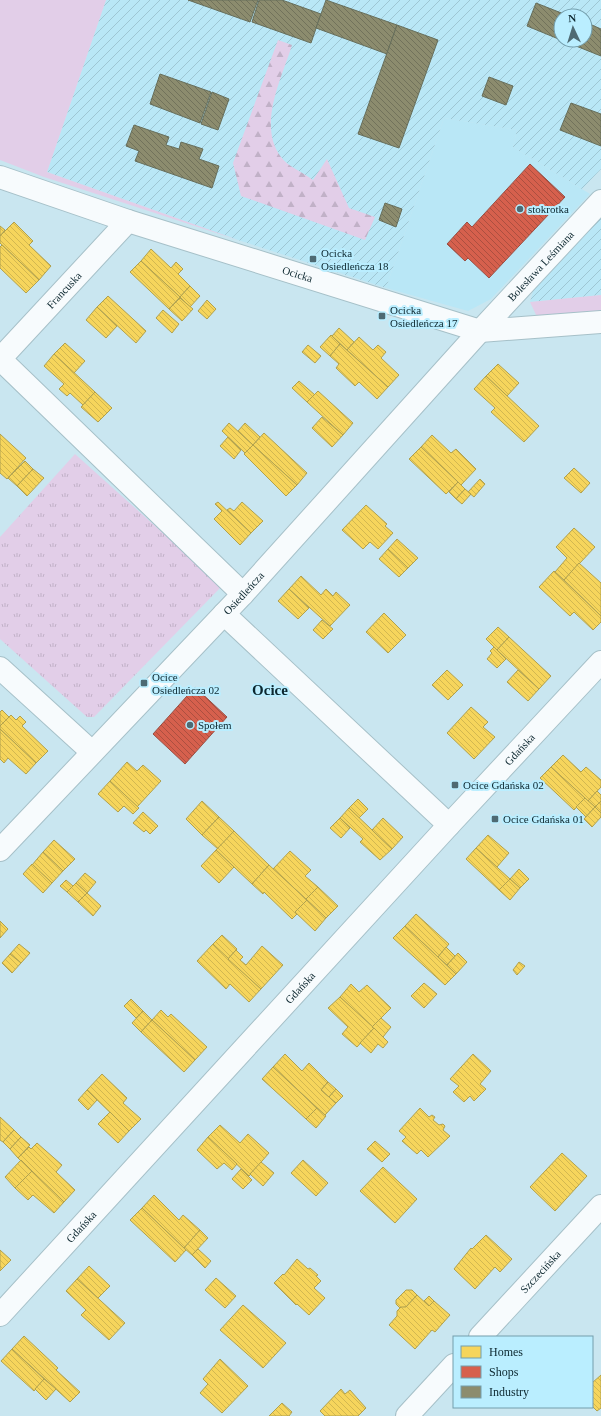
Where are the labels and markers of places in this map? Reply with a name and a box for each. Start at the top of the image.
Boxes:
place label: stokrotka [528,203,569,215]
marker: stokrotka [515,204,525,214]
place label: Ocicka Osiedleńcza 18 [321,247,389,272]
marker: Ocicka Osiedleńcza 18 [308,254,318,264]
place label: Ocicka Osiedleńcza 17 [390,304,458,329]
marker: Ocicka Osiedleńcza 17 [377,311,387,321]
place label: Ocice Osiedleńcza 02 [152,671,220,696]
marker: Ocice Osiedleńcza 02 [139,678,149,688]
place label: Społem [198,719,232,731]
marker: Społem [185,720,195,730]
place label: Ocice Gdańska 02 [463,779,544,791]
marker: Ocice Gdańska 02 [450,780,460,790]
place label: Ocice Gdańska 01 [503,813,584,825]
marker: Ocice Gdańska 01 [490,814,500,824]

